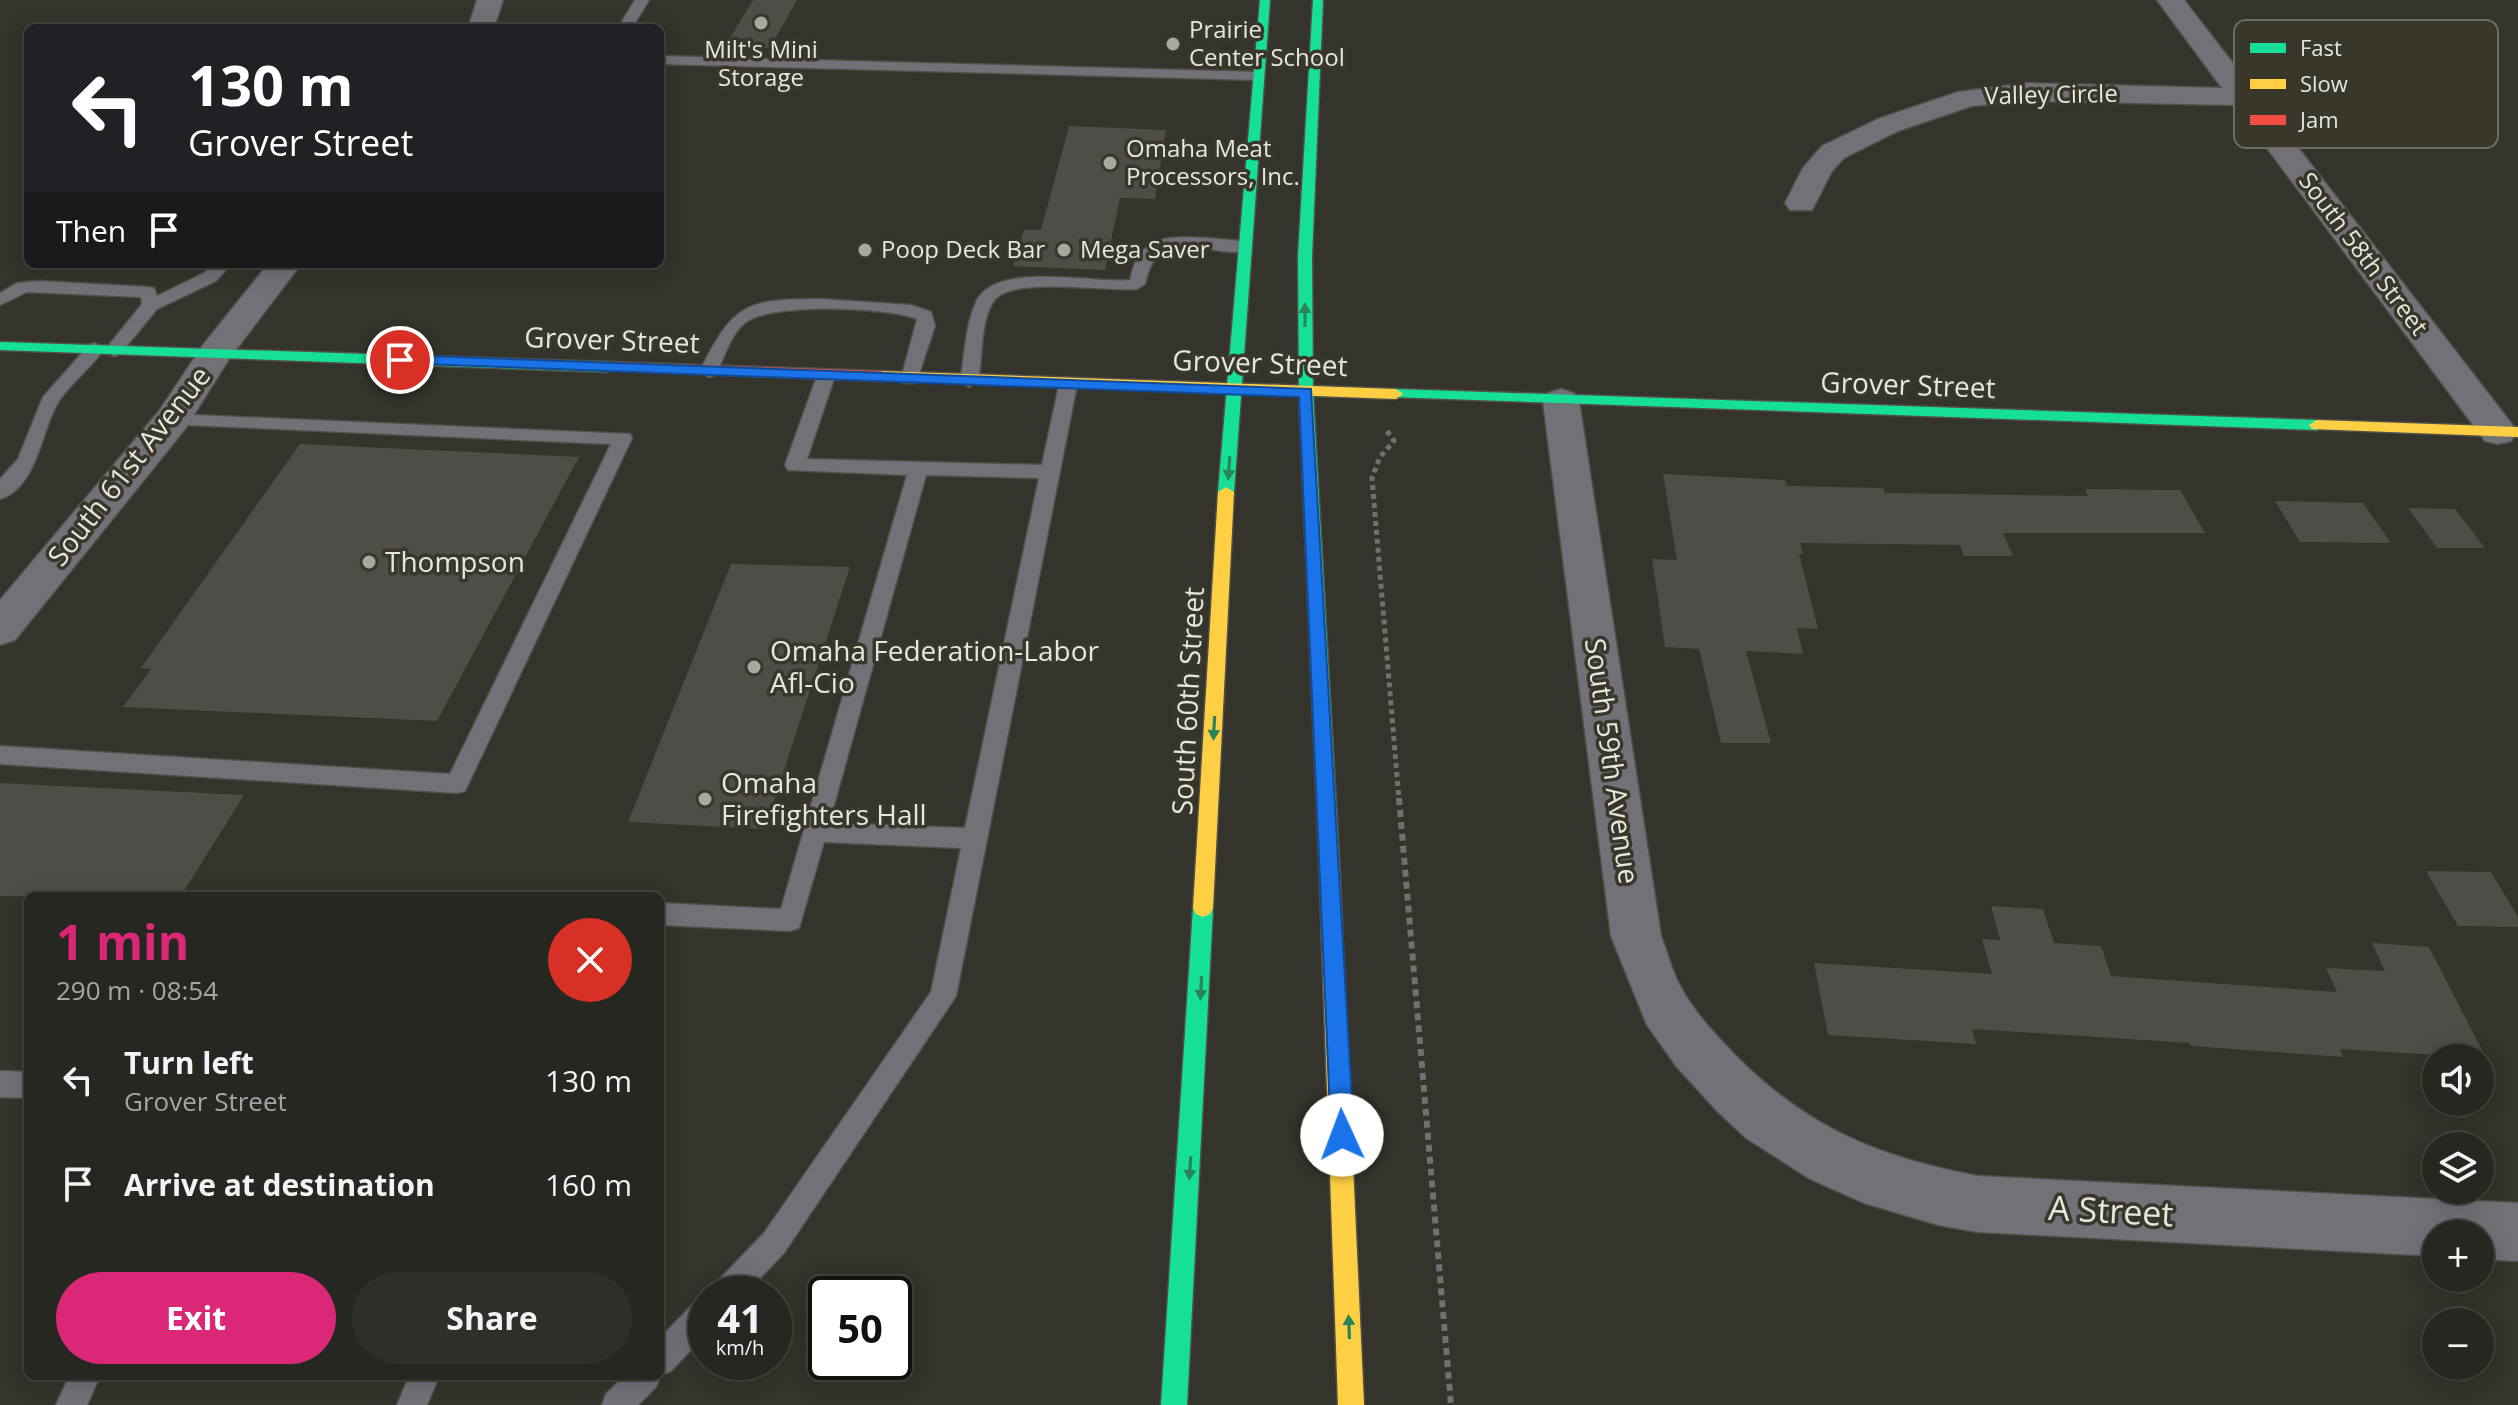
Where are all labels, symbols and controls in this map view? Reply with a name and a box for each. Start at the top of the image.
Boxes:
place label: Prairie Center School [1189,12,1345,73]
marker: Milt's Mini Storage [752,14,770,32]
legend [2234,20,2498,148]
place label: Milt's Mini Storage [704,32,818,93]
text: Fast [2300,32,2342,62]
marker: Prairie Center School [1164,35,1182,53]
text: 130 m [188,46,354,122]
icon: left [56,56,160,160]
text: Slow [2300,68,2348,98]
street label: Valley Circle [1984,76,2118,111]
text: Jam [2298,104,2339,134]
text: Grover Street [188,118,413,167]
place label: Omaha Meat Processors, Inc. [1126,131,1300,192]
marker: Omaha Meat Processors, Inc. [1101,154,1119,172]
street label: South 58th Street [2292,165,2436,341]
icon: arrive [142,208,186,252]
text: Then [56,210,126,251]
place label: Poop Deck Bar [881,232,1045,265]
place label: Mega Saver [1080,232,1210,265]
marker: Poop Deck Bar [856,241,874,259]
marker: Mega Saver [1055,241,1073,259]
one-way arrow [1299,302,1311,327]
street label: Grover Street [524,317,700,361]
pin [366,326,434,394]
icon: arrive [378,338,422,382]
street label: Grover Street [1172,340,1348,384]
street label: South 61st Avenue [38,358,218,573]
street label: Grover Street [1820,362,1996,406]
one-way arrow [1222,456,1235,481]
place label: Thompson [385,542,525,580]
marker: Thompson [360,553,378,571]
street label: South 60th Street [1162,586,1212,816]
place label: Omaha Federation-Labor Afl-Cio [770,631,1100,701]
street label: South 59th Avenue [1577,636,1649,886]
marker: Omaha Federation-Labor Afl-Cio [745,658,763,676]
one-way arrow [1207,716,1220,741]
place label: Omaha Firefighters Hall [721,763,927,833]
marker: Omaha Firefighters Hall [696,790,714,808]
text: 1 min [56,909,189,974]
button: close [548,918,632,1002]
text: 290 m · 08:54 [56,972,218,1008]
one-way arrow [1195,976,1208,1001]
text: Turn left [124,1042,254,1083]
map controls [2422,1044,2494,1380]
button: sound [2422,1044,2494,1116]
icon: left [56,1058,100,1102]
text: 130 m [545,1060,632,1101]
text: Grover Street [124,1083,287,1119]
position arrow [1300,1093,1384,1177]
button: layers [2422,1132,2494,1204]
one-way arrow [1183,1156,1196,1181]
icon: arrive [56,1162,100,1206]
text: Arrive at destination [124,1164,435,1205]
text: 160 m [545,1164,632,1205]
street label: A Street [2047,1184,2175,1236]
button: + [2422,1220,2494,1292]
button: Exit [56,1272,336,1364]
button: Share [352,1272,632,1364]
speed limit sign: 50 [808,1276,912,1380]
text: 41 [717,1290,763,1345]
button: − [2422,1308,2494,1380]
one-way arrow [1342,1314,1355,1339]
text: km/h [716,1334,764,1361]

